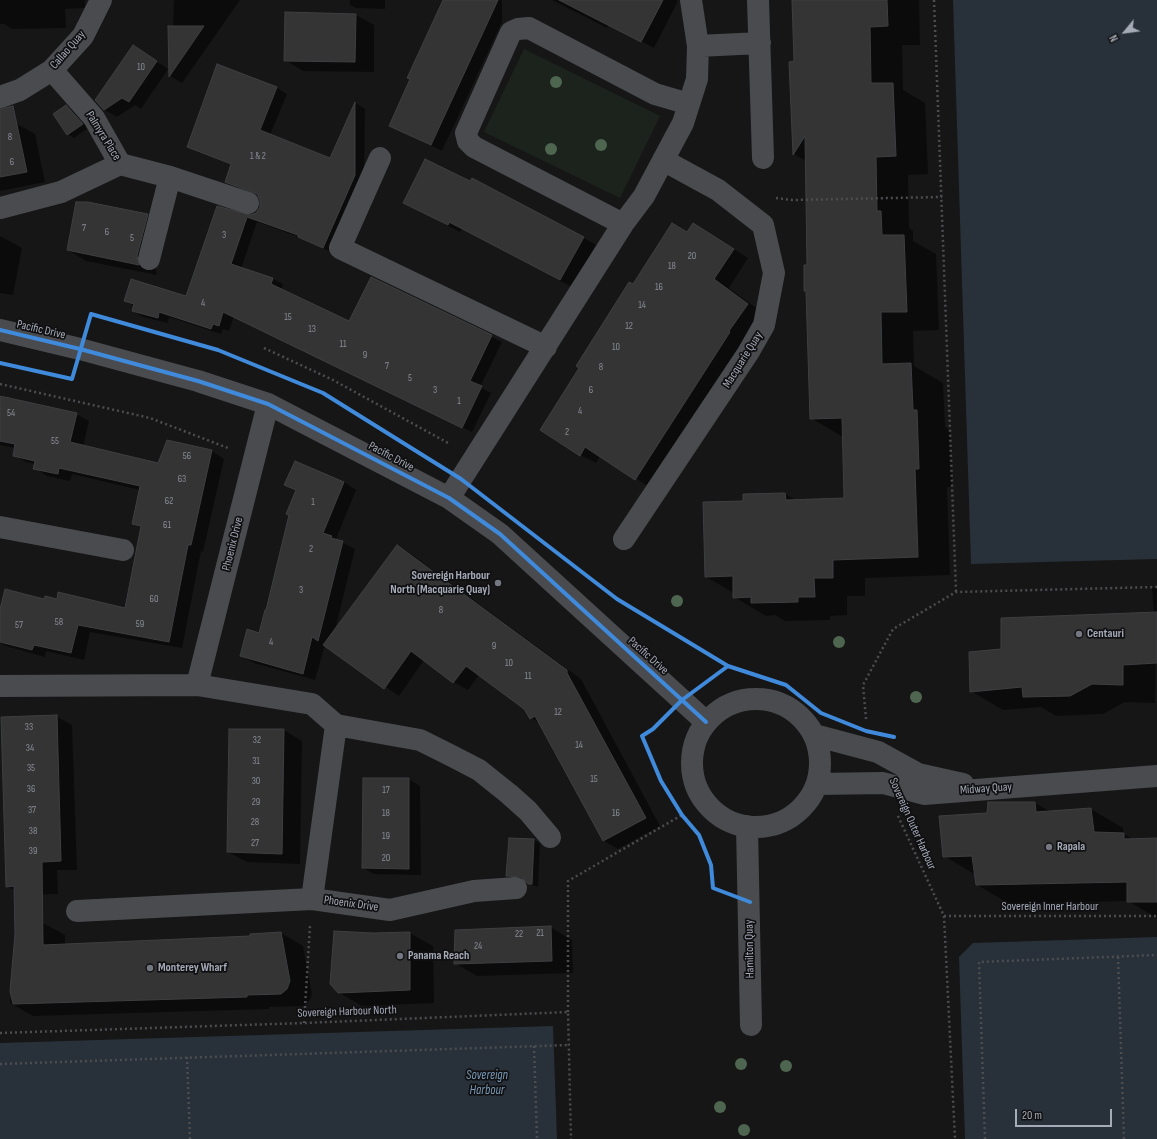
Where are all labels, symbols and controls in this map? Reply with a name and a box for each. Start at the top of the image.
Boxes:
north arrow [1105,12,1145,52]
street label: Callao Quay [47,28,89,72]
text: N [1107,32,1121,44]
house number: 10 [137,61,145,73]
street label: Palmyra Place [82,109,124,163]
house number: 8 [8,131,12,143]
house number: 1 & 2 [250,150,266,162]
house number: 6 [10,156,14,168]
house number: 7 [82,222,86,234]
house number: 6 [105,226,109,238]
house number: 3 [222,229,226,241]
house number: 5 [130,232,134,244]
house number: 20 [688,250,696,262]
house number: 18 [668,260,676,272]
house number: 16 [655,281,663,293]
house number: 4 [201,297,205,309]
house number: 14 [638,299,646,311]
house number: 15 [284,311,292,323]
street label: Pacific Drive [15,317,67,343]
house number: 12 [625,320,633,332]
house number: 13 [308,323,316,335]
street label: Macquarie Quay [720,329,766,391]
house number: 11 [340,338,346,350]
house number: 10 [612,341,620,353]
house number: 9 [363,349,367,361]
house number: 7 [385,360,389,372]
house number: 8 [599,361,603,373]
house number: 5 [408,372,412,384]
house number: 3 [433,384,437,396]
house number: 6 [589,384,593,396]
house number: 1 [457,395,461,407]
house number: 4 [578,405,582,417]
house number: 54 [7,407,15,419]
house number: 2 [565,426,569,438]
house number: 55 [51,435,59,447]
street label: Pacific Drive [366,439,416,475]
house number: 56 [183,450,191,462]
house number: 63 [178,473,186,485]
house number: 62 [165,495,173,507]
house number: 1 [311,496,315,508]
street label: Phoenix Drive [219,516,247,572]
house number: 61 [163,519,171,531]
house number: 2 [309,543,313,555]
place label: Sovereign Harbour North (Macquarie Quay) [390,569,490,597]
marker: Sovereign Harbour North (Macquarie Quay) [493,578,503,588]
house number: 3 [299,584,303,596]
house number: 60 [150,593,158,605]
house number: 8 [439,604,443,616]
house number: 58 [55,616,63,628]
house number: 59 [136,618,144,630]
house number: 57 [15,619,23,631]
place label: Centauri [1087,627,1124,641]
marker: Centauri [1074,629,1084,639]
street label: Pacific Drive [625,634,671,678]
house number: 4 [269,636,273,648]
house number: 9 [492,640,496,652]
house number: 10 [505,657,513,669]
house number: 11 [525,670,531,682]
house number: 12 [554,706,562,718]
house number: 33 [25,721,33,733]
house number: 32 [253,734,261,746]
house number: 14 [575,739,583,751]
house number: 34 [26,742,34,754]
house number: 31 [252,755,260,767]
house number: 35 [27,762,35,774]
house number: 15 [590,773,598,785]
house number: 30 [252,775,260,787]
street label: Sovereign Outer Harbour [885,776,939,872]
street label: Midway Quay [960,780,1012,798]
house number: 36 [27,783,35,795]
house number: 17 [382,784,390,796]
house number: 29 [252,796,260,808]
house number: 37 [28,804,36,816]
house number: 18 [382,807,390,819]
house number: 16 [612,807,620,819]
house number: 28 [251,816,259,828]
house number: 38 [29,825,37,837]
house number: 19 [382,830,390,842]
house number: 27 [251,837,259,849]
place label: Rapala [1057,840,1085,854]
marker: Rapala [1044,842,1054,852]
house number: 39 [29,845,37,857]
house number: 20 [382,852,390,864]
street label: Phoenix Drive [323,893,379,915]
street label: Sovereign Inner Harbour [1002,900,1098,914]
street label: Hamilton Quay [742,920,758,978]
house number: 21 [536,927,544,939]
house number: 22 [515,928,523,940]
house number: 24 [474,940,482,952]
place label: Panama Reach [408,949,469,963]
marker: Panama Reach [395,951,405,961]
place label: Monterey Wharf [158,961,227,975]
marker: Monterey Wharf [145,963,155,973]
street label: Sovereign Harbour North [297,1003,397,1021]
water label: Sovereign Harbour [466,1068,508,1099]
scale bar [1017,1101,1114,1127]
text: 20 m [1022,1108,1042,1123]

